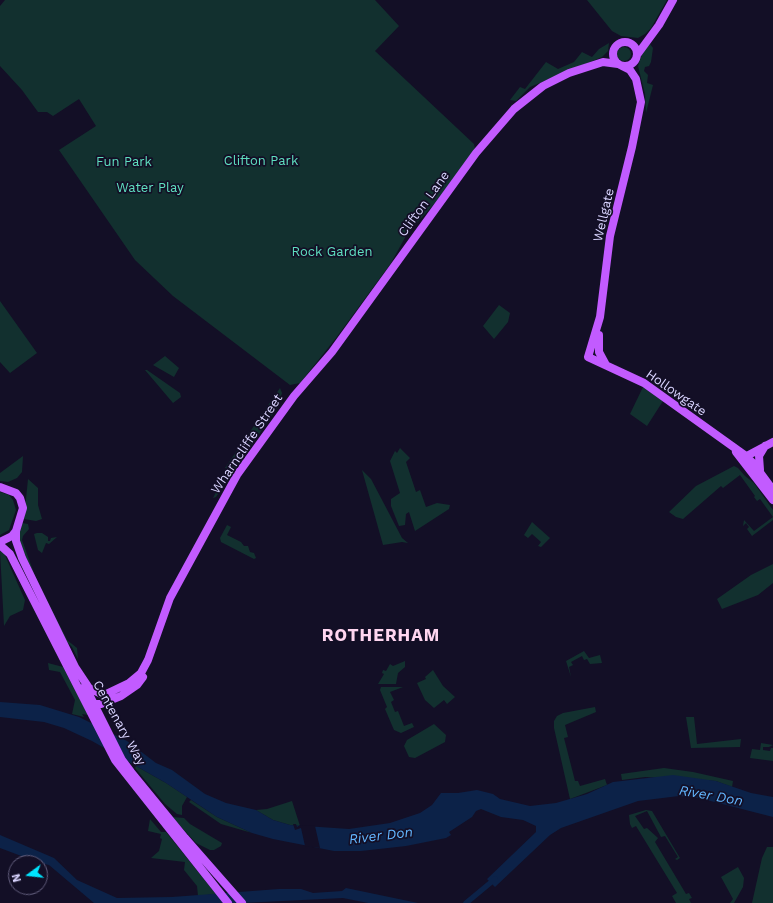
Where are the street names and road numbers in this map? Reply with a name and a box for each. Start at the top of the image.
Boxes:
street label: Clifton Lane [395,168,453,240]
street label: Wellgate [590,187,618,243]
street label: Hollowgate [643,366,709,420]
street label: Wharncliffe Street [208,391,286,497]
street label: Centenary Way [89,678,149,768]

